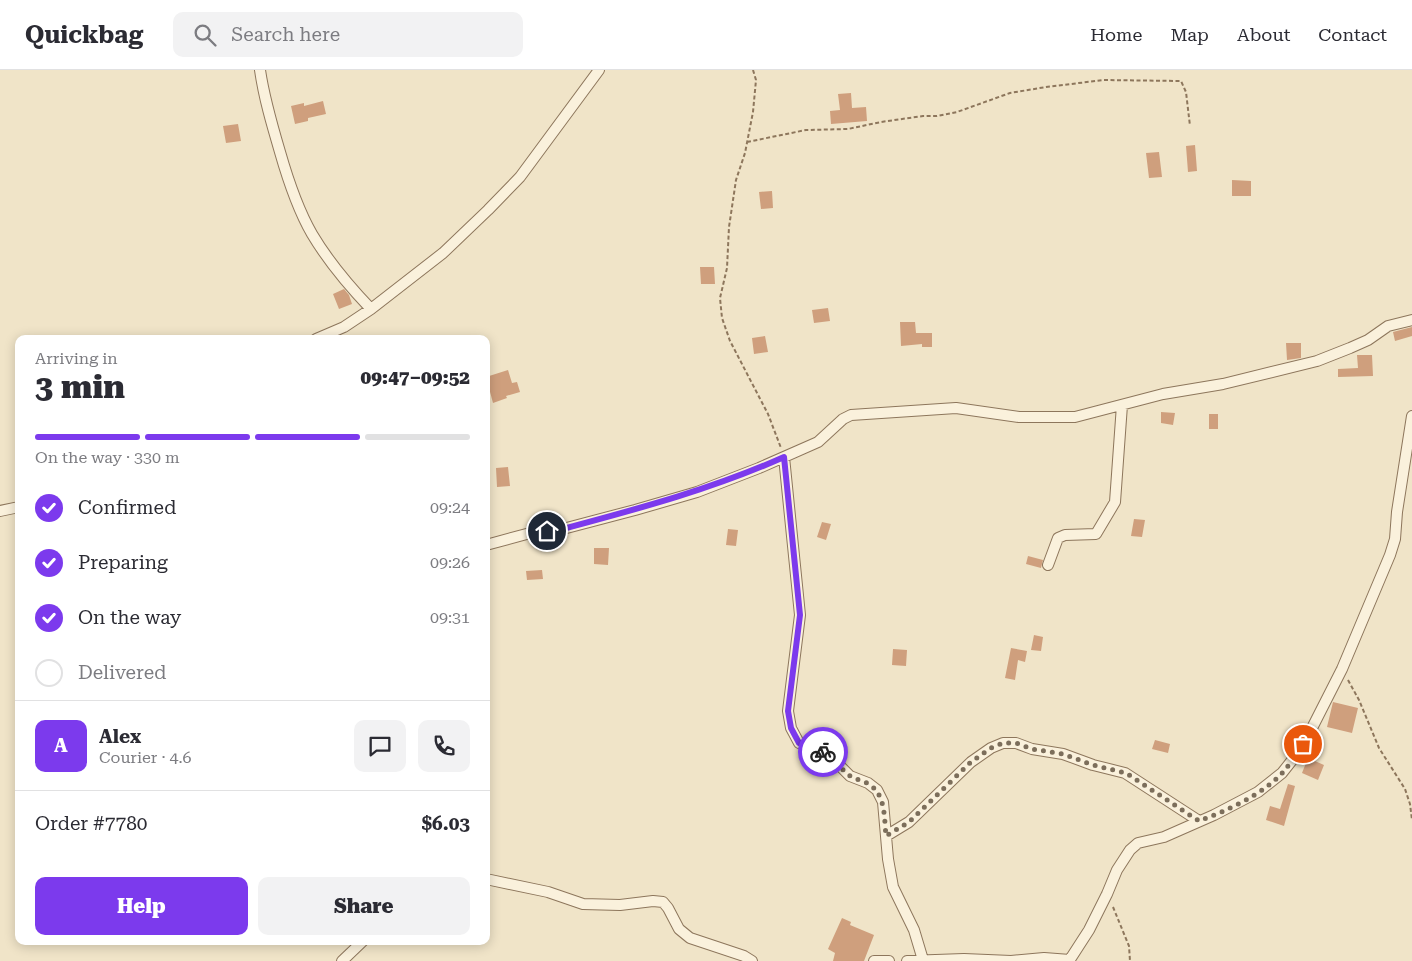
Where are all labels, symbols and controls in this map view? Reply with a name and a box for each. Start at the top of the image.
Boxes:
search box [173,12,523,57]
text: Quickbag [25,21,143,49]
icon: search [191,21,219,49]
text: Search here [231,23,340,46]
text: Home [1090,24,1142,45]
text: Map [1170,24,1209,45]
text: About [1237,24,1290,45]
text: Contact [1318,24,1387,45]
text: Arriving in [35,349,118,368]
text: 09:47–09:52 [361,366,470,389]
text: 3 min [35,368,125,406]
text: On the way · 330 m [35,448,180,467]
icon: check [35,494,63,522]
text: Confirmed [78,496,176,519]
text: 09:24 [430,498,470,517]
pin [526,510,568,552]
icon: home [533,517,561,545]
icon: check [35,549,63,577]
text: Preparing [78,551,168,574]
text: 09:26 [430,553,470,572]
icon: check [35,604,63,632]
text: On the way [78,606,181,629]
text: 09:31 [430,608,470,627]
text: Delivered [78,661,166,684]
button: chat [354,720,406,772]
button: phone [418,720,470,772]
pin [1282,723,1324,765]
text: Alex [99,725,141,748]
courier [798,727,848,777]
icon: bag [1289,730,1317,758]
text: A [54,734,68,757]
icon: bike [809,738,837,766]
text: Courier · 4.6 [99,748,192,767]
text: Order #7780 [35,812,147,835]
text: $6.03 [421,812,470,835]
button: Help [35,877,248,935]
button: Share [258,877,470,935]

